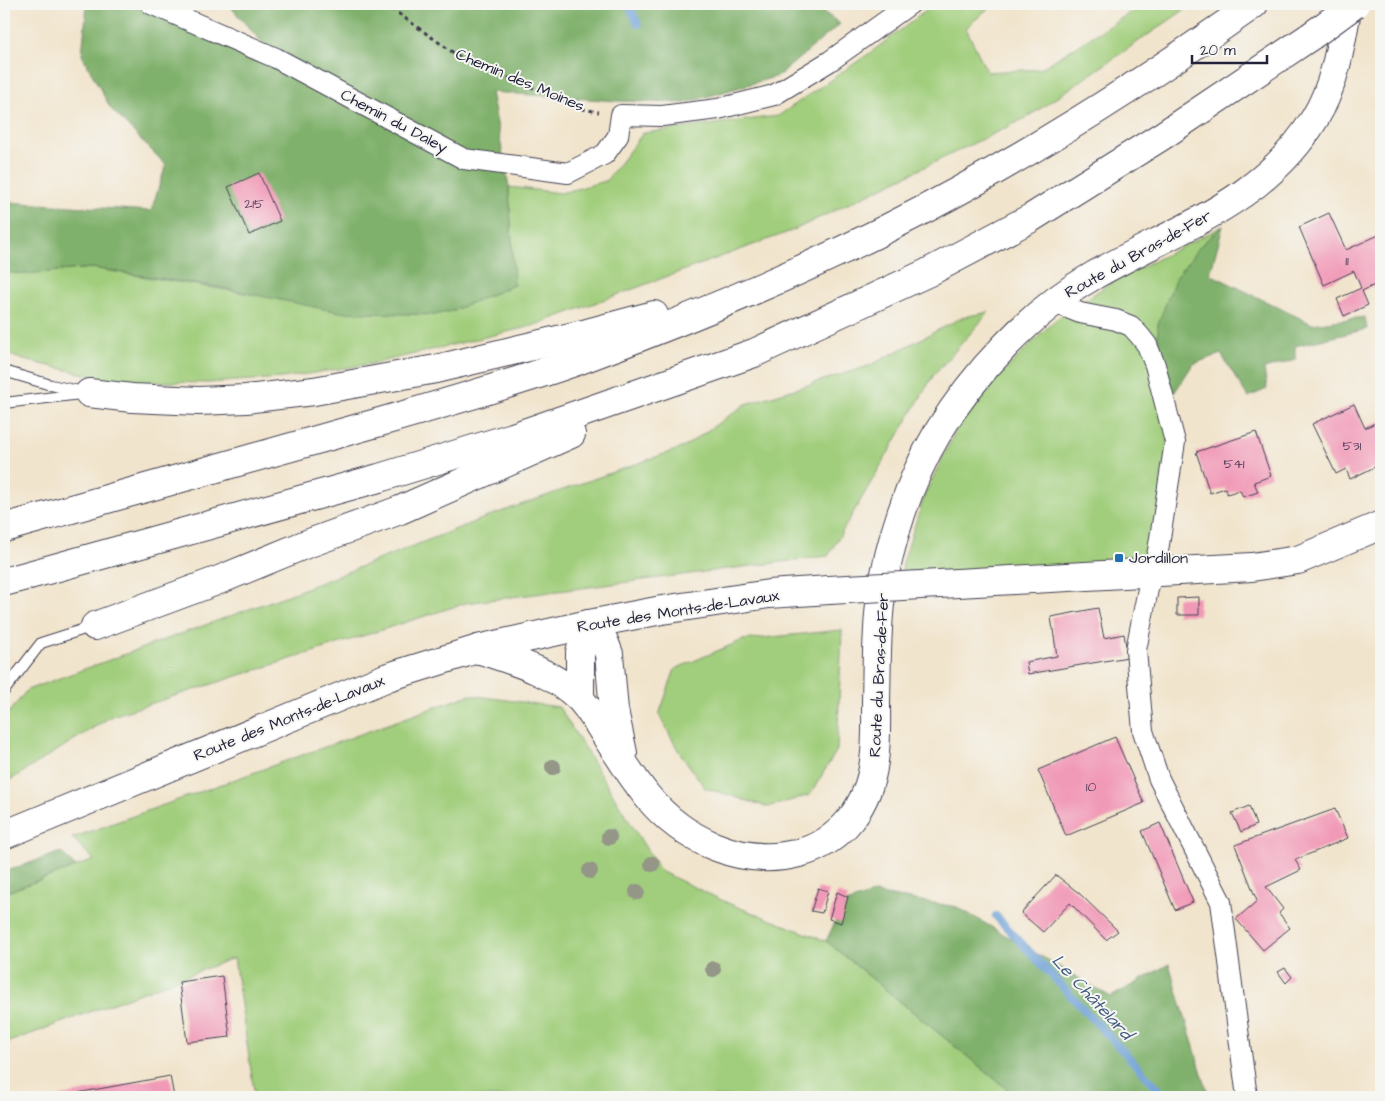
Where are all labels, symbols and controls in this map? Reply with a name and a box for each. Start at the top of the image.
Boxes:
scale bar [1192,32,1268,64]
text: 20 m [1200,40,1236,61]
street label: Chemin des Moines [452,43,588,117]
street label: Chemin du Daley [336,83,452,159]
house number: 215 [244,194,264,214]
street label: Route du Bras-de-Fer [1061,204,1215,304]
house number: 11 [1345,251,1349,271]
house number: 531 [1343,436,1362,456]
house number: 541 [1223,454,1245,474]
place label: Jordillon [1129,547,1188,569]
marker: Jordillon [1113,552,1125,564]
street label: Route des Monts-de-Lavaux [575,584,781,638]
street label: Route du Bras-de-Fer [864,592,894,758]
street label: Route des Monts-de-Lavaux [190,669,388,766]
house number: 10 [1086,777,1096,797]
water label: Le Châtelard [1046,949,1141,1048]

